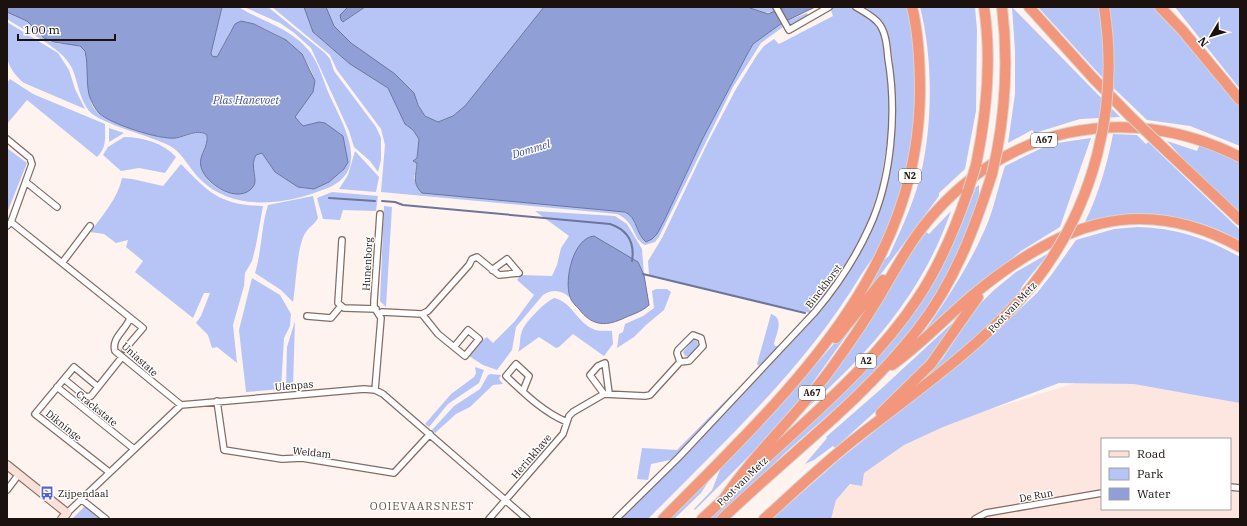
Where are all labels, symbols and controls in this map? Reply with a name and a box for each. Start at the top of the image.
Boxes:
scale bar [18,16,115,42]
north arrow [1191,16,1231,56]
text: 100 m [24,22,60,37]
text: N [1195,34,1211,50]
water label: Plas Hanevoet [212,93,280,107]
road number: A67 [1031,133,1057,147]
water label: Dommel [509,136,553,162]
road number: N2 [899,169,921,183]
street label: Hunenborg [360,236,375,291]
street label: Binckhorst [803,261,844,311]
street label: Poot van Metz [985,279,1039,336]
street label: Uniastate [119,340,161,379]
road number: A2 [856,354,876,368]
street label: Ulenpas [274,377,314,394]
road number: A67 [799,386,825,400]
street label: Crackstate [73,388,120,429]
street label: Dikninge [43,407,84,444]
street label: Herinkhave [508,431,554,481]
legend [1101,438,1231,510]
street label: Weldam [292,444,332,461]
text: Road [1137,446,1166,461]
street label: Poot van Metz [714,454,770,509]
text: Park [1137,466,1163,481]
bus stop icon: Zijpendaal [39,485,55,501]
street label: De Run [1018,486,1055,505]
text: Water [1137,486,1171,501]
place label: Zijpendaal [58,487,109,500]
district label: OOIEVAARSNEST [370,499,474,513]

